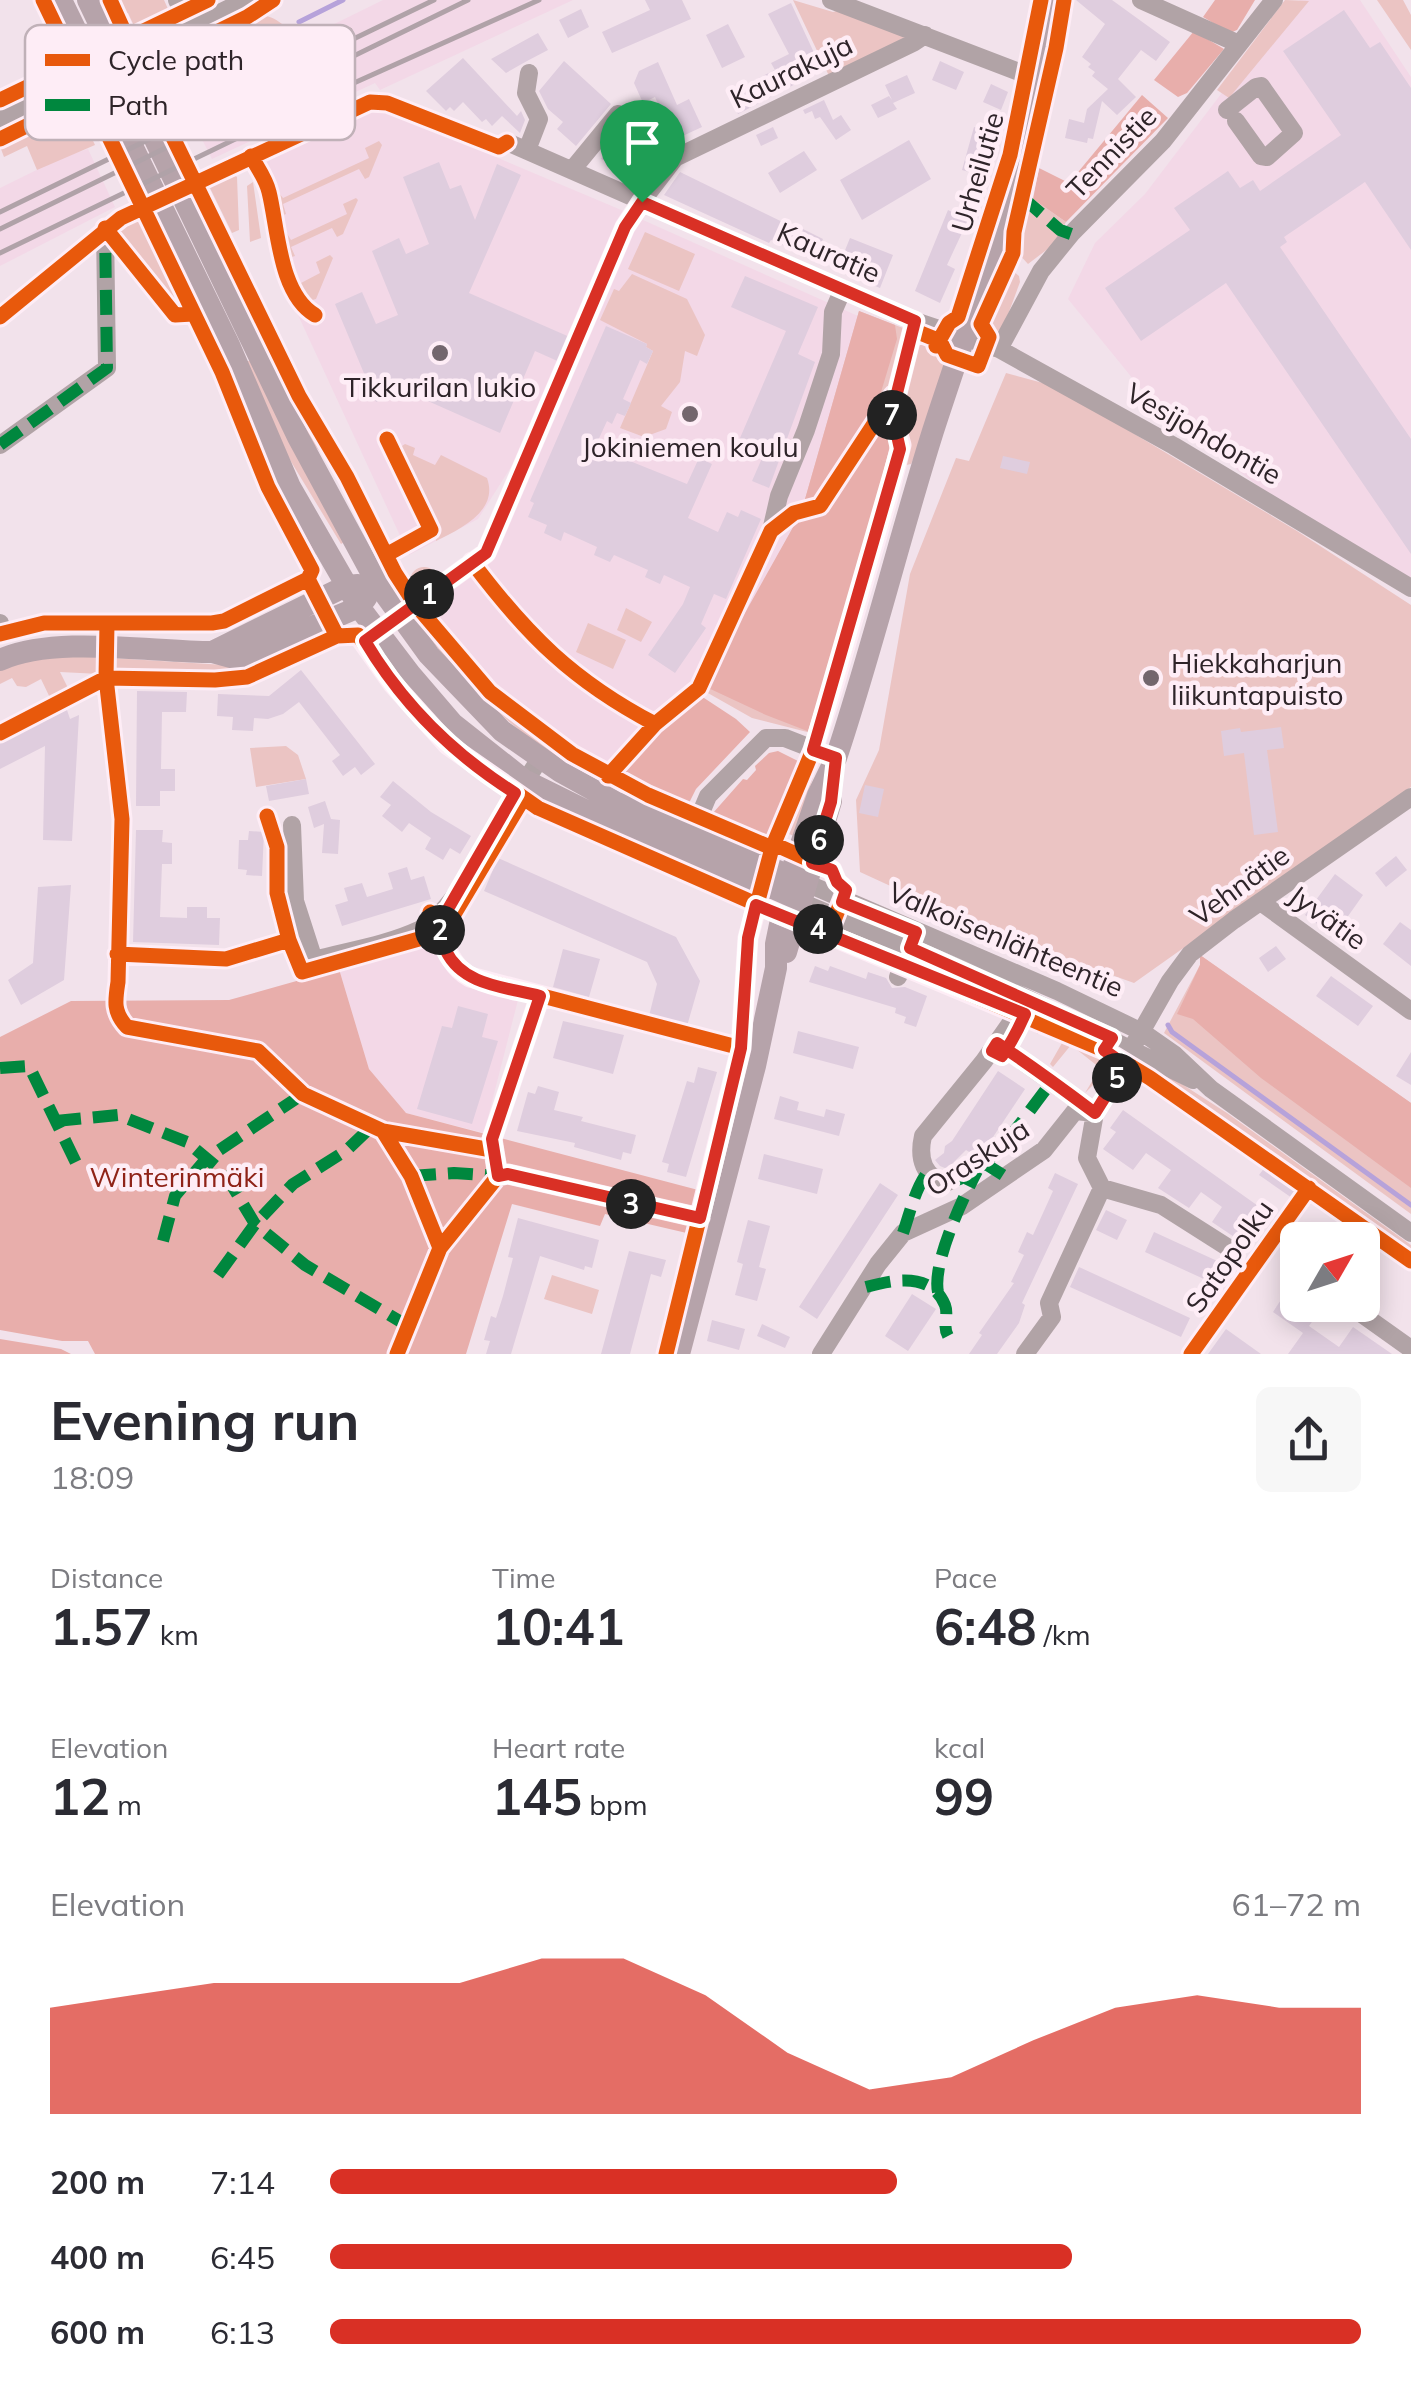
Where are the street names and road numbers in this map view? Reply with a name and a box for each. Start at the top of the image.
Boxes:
street label: Kaurakuja [724,26,858,116]
street label: Tennistie [1058,99,1164,205]
street label: Urheilutie [943,108,1011,236]
street label: Kauratie [772,214,886,290]
street label: Vesijohdontie [1120,374,1288,492]
street label: Vehnätie [1182,837,1296,933]
street label: Valkoisenlähteentie [883,874,1129,1004]
street label: Jyvätie [1282,877,1374,957]
street label: Oraskuja [919,1111,1035,1203]
street label: Satopolku [1177,1193,1281,1319]

